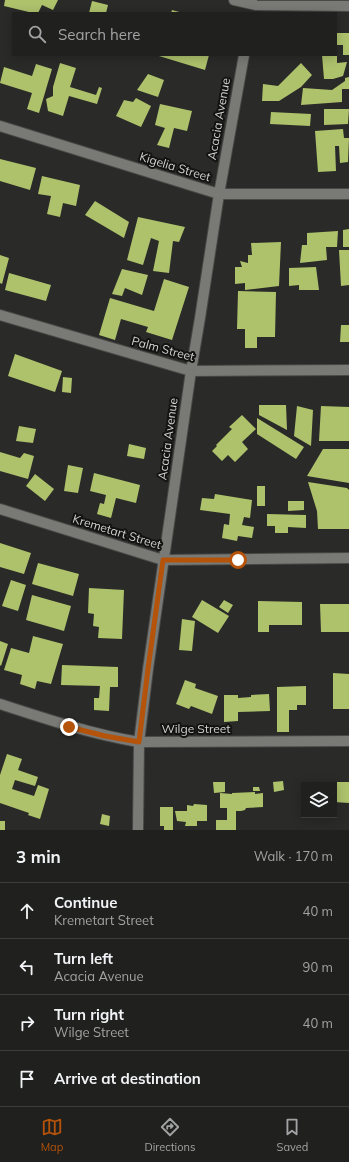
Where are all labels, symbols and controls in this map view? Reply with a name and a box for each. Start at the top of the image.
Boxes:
search box [12,12,337,56]
icon: search [26,23,48,45]
text: Search here [58,25,140,44]
street label: Acacia Avenue [204,77,233,161]
street label: Kigelia Street [138,149,212,184]
street label: Palm Street [130,333,196,364]
street label: Acacia Avenue [154,397,181,481]
street label: Kremetart Street [71,511,163,552]
route start [229,551,247,569]
route end [60,718,78,736]
street label: Wilge Street [161,721,231,736]
map controls [301,782,337,818]
button: layers [301,782,337,818]
text: 3 min [16,846,61,867]
text: Walk · 170 m [254,848,333,864]
text: Continue [54,893,117,912]
icon: ahead [16,900,38,922]
text: 40 m [303,903,333,919]
text: Kremetart Street [54,912,154,928]
text: Turn left [54,949,113,968]
icon: left [16,956,38,978]
text: 90 m [303,959,333,975]
text: Acacia Avenue [54,968,144,984]
text: Turn right [54,1005,124,1024]
icon: right [16,1012,38,1034]
text: 40 m [303,1015,333,1031]
text: Wilge Street [54,1024,129,1040]
icon: arrive [16,1068,38,1090]
text: Arrive at destination [54,1069,201,1088]
tab: Map [41,1116,63,1154]
tab: Directions [145,1116,195,1154]
tab: Saved [277,1116,308,1154]

